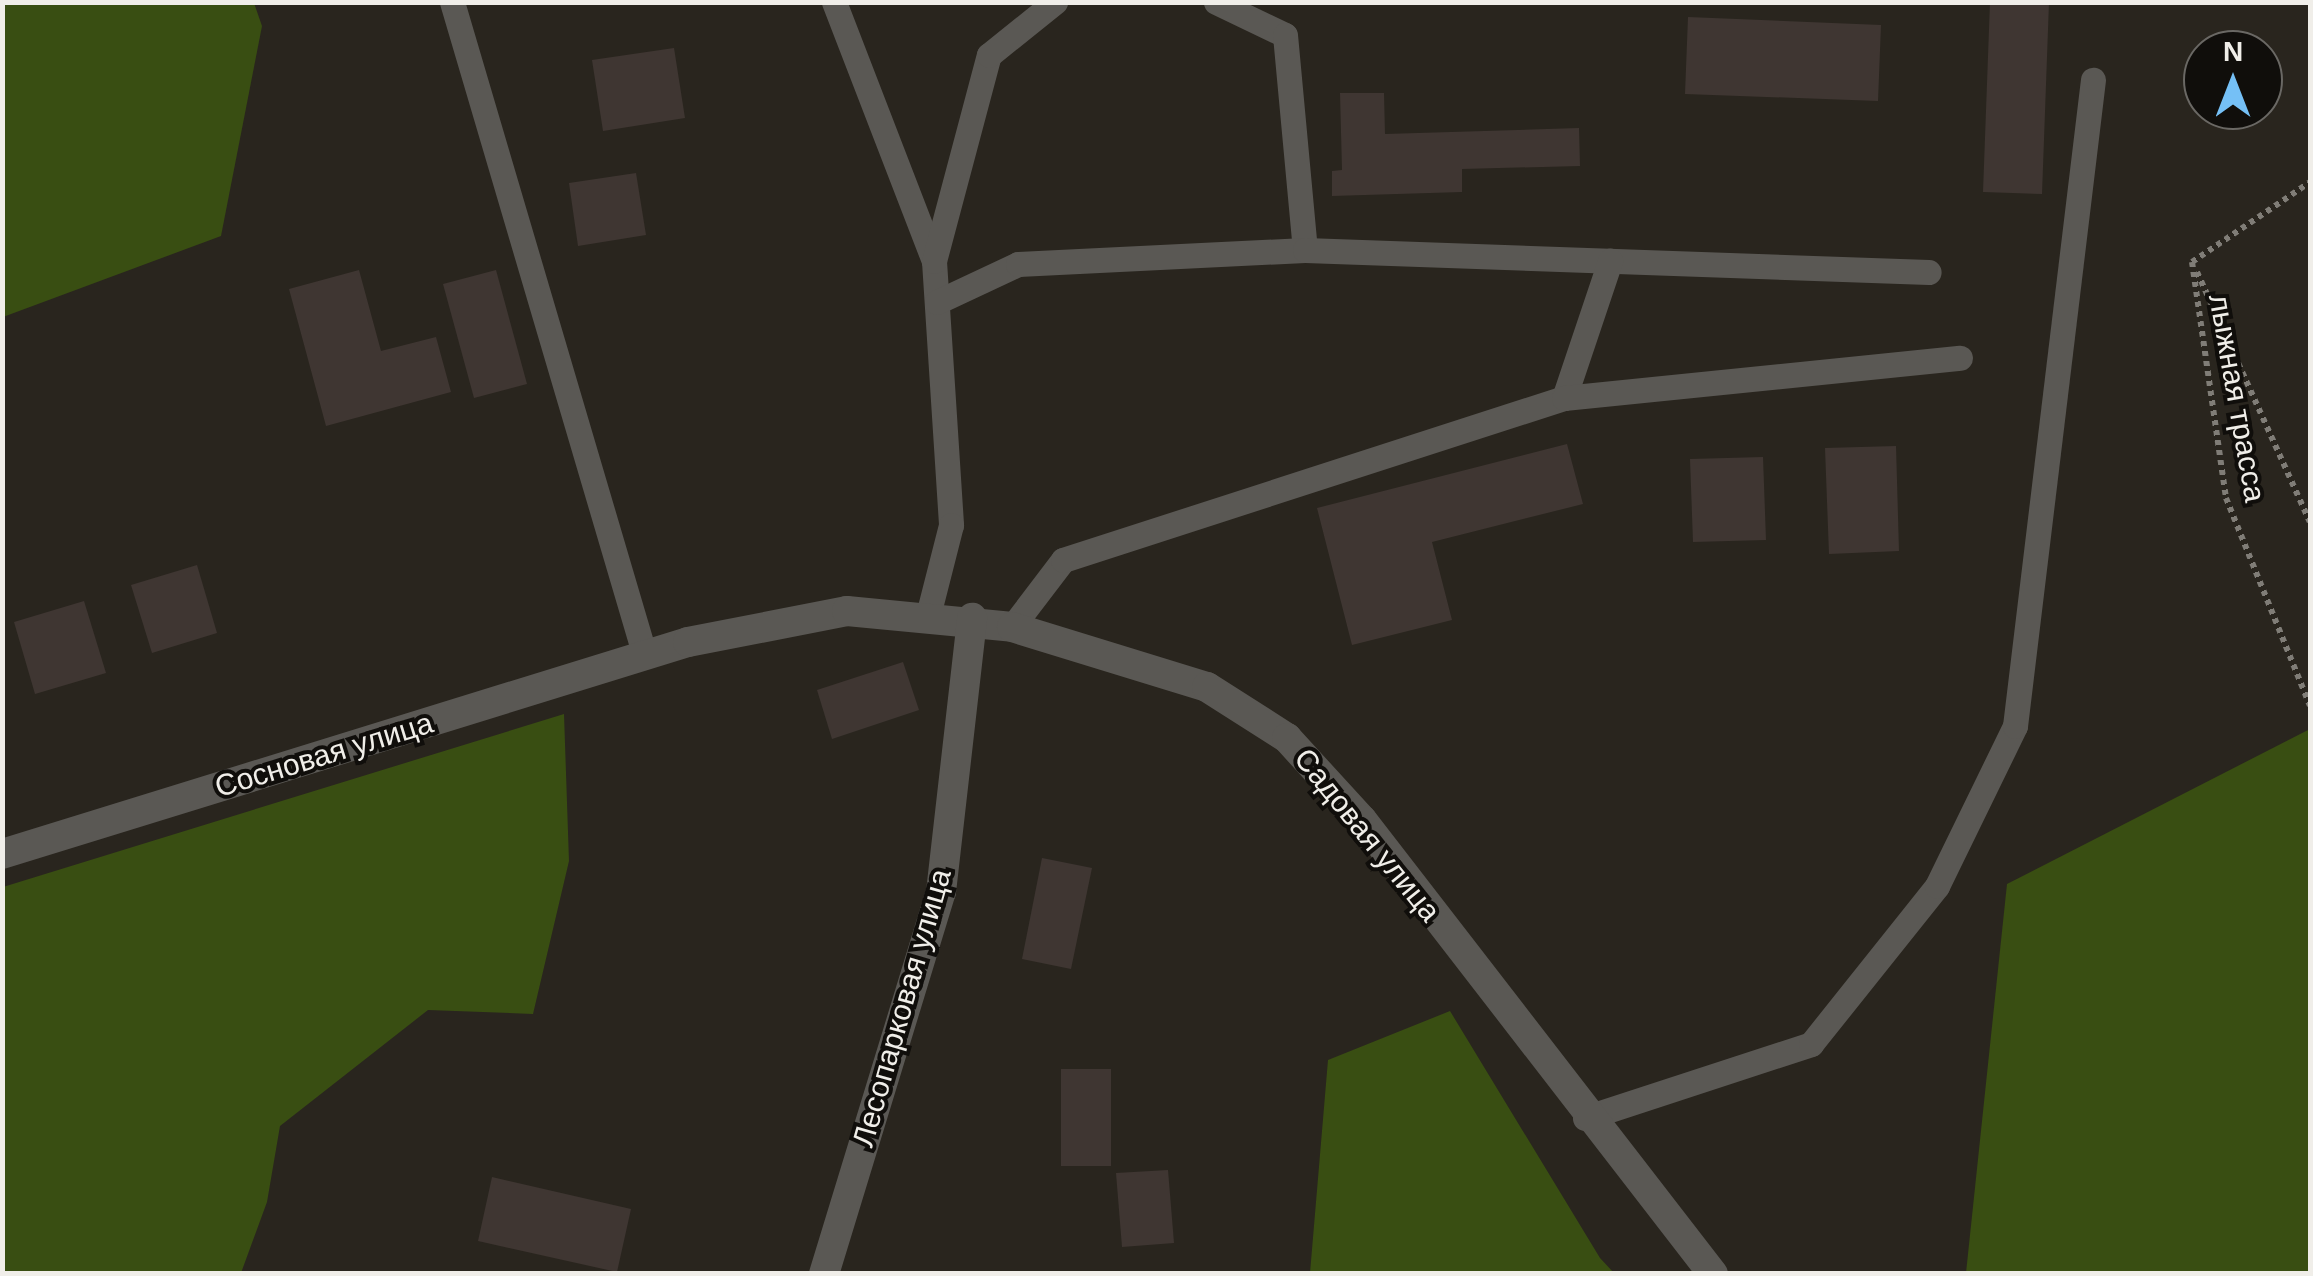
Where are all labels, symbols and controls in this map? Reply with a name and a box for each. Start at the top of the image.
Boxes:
north arrow [2183,30,2283,130]
text: N [2223,36,2243,67]
street label: лыжная трасса [2201,291,2273,505]
street label: Сосновая улица [211,705,437,805]
street label: Садовая улица [1286,741,1448,929]
street label: Лесопарковая улица [845,865,959,1151]

